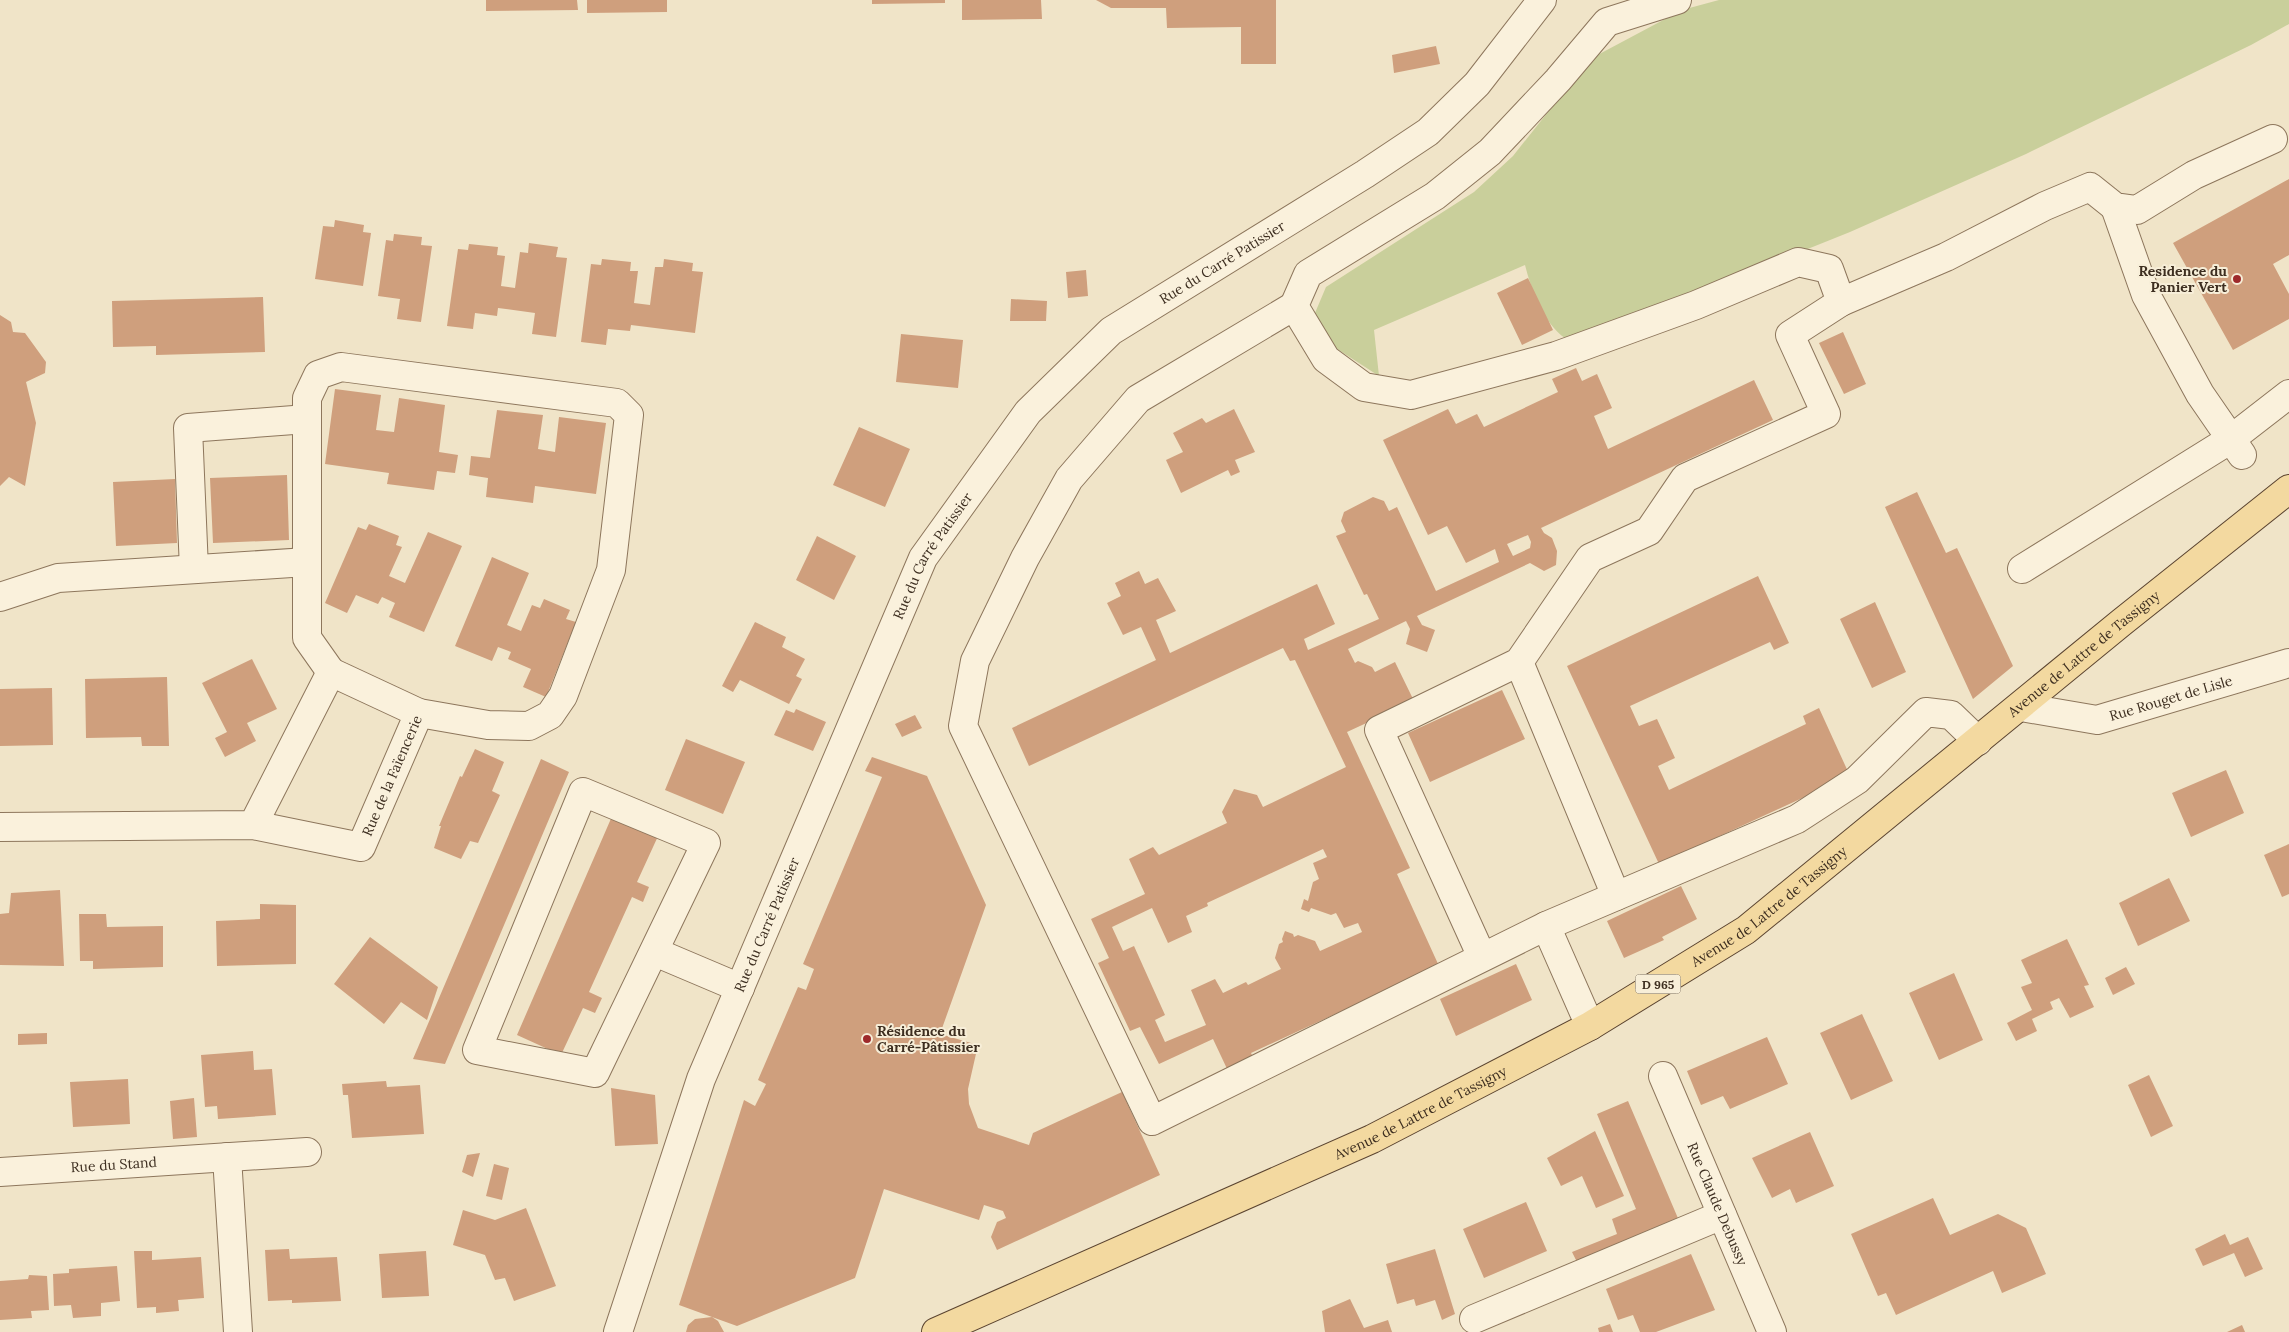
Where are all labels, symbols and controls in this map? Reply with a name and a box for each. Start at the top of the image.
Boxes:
street label: Rue du Carré Patissier [1156,217,1288,308]
place label: Residence du Panier Vert [2138,262,2227,296]
marker: Residence du Panier Vert [2231,273,2243,285]
street label: Rue du Carré Patissier [889,489,976,622]
street label: Avenue de Lattre de Tassigny [2003,586,2164,721]
street label: Rue Rouget de Lisle [2107,671,2235,725]
street label: Rue de la Faïencerie [358,712,426,839]
street label: Avenue de Lattre de Tassigny [1687,842,1851,971]
street label: Rue du Carré Patissier [730,855,803,995]
road number: D 965 [1636,974,1680,994]
place label: Résidence du Carré-Pâtissier [877,1022,980,1056]
marker: Résidence du Carré-Pâtissier [861,1033,873,1045]
street label: Avenue de Lattre de Tassigny [1331,1061,1510,1164]
street label: Rue Claude Debussy [1683,1140,1752,1269]
street label: Rue du Stand [70,1153,157,1176]

